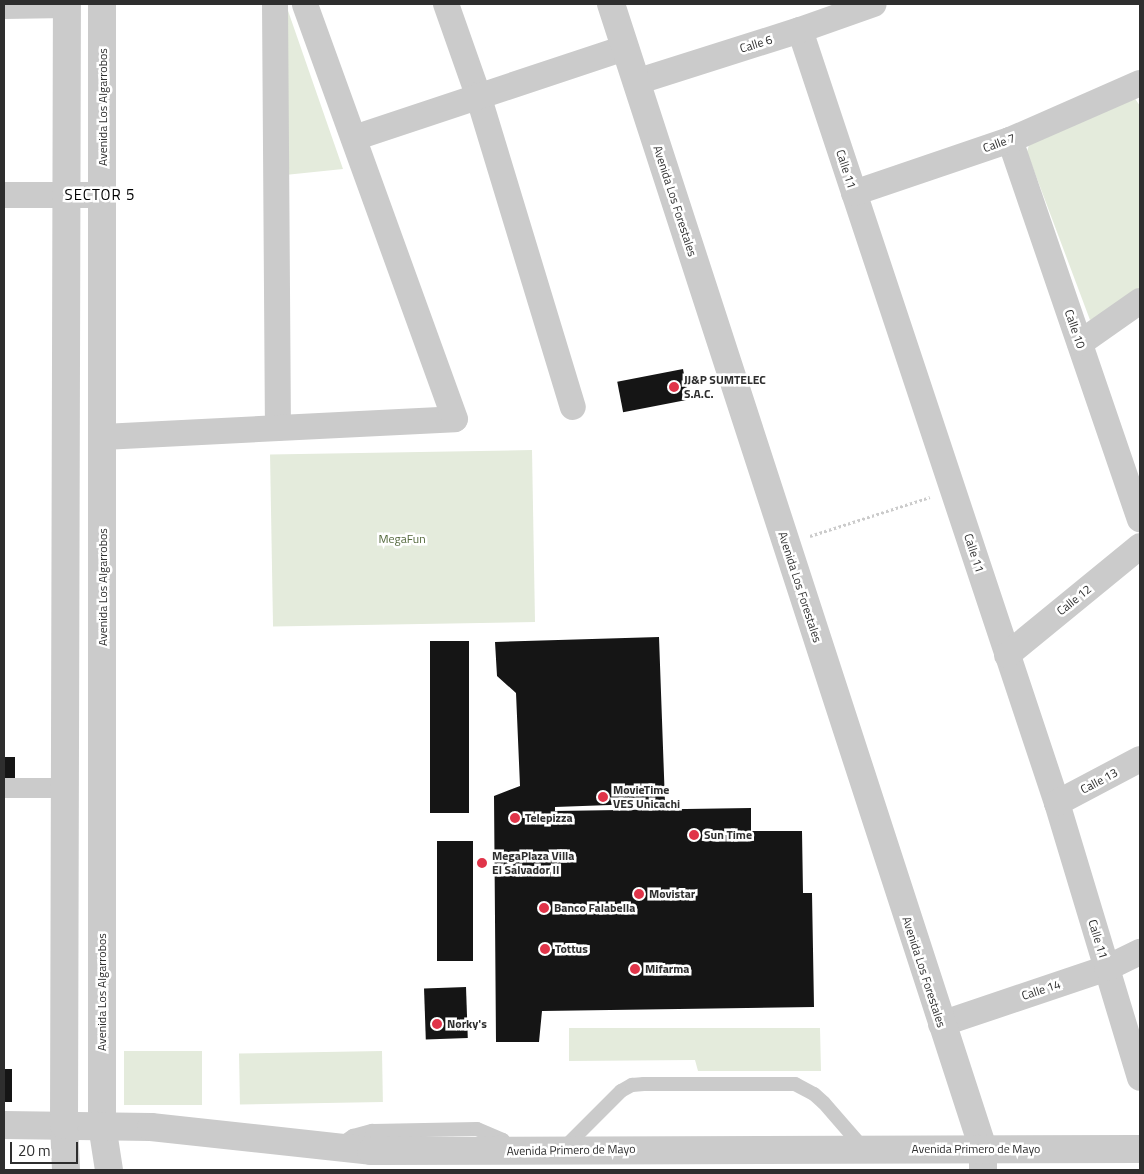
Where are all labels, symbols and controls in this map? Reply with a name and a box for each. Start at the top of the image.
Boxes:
street label: Calle 6 [738,32,774,56]
street label: Avenida Los Algarrobos [96,48,110,166]
street label: Calle 7 [981,131,1017,155]
street label: Avenida Los Forestales [650,144,700,258]
street label: Calle 11 [833,148,859,190]
district label: SECTOR 5 [64,186,136,204]
street label: Calle 10 [1062,308,1088,350]
place label: JJ&P SUMTELEC S.A.C. [684,373,766,401]
marker: JJ&P SUMTELEC S.A.C. [668,381,680,393]
street label: Avenida Los Algarrobos [96,528,110,646]
street label: Avenida Los Forestales [775,530,825,644]
park label: MegaFun [378,532,426,546]
street label: Calle 11 [961,532,987,574]
street label: Calle 12 [1054,582,1094,618]
street label: Calle 13 [1078,765,1120,797]
place label: MovieTime VES Unicachi [613,783,680,811]
marker: MovieTime VES Unicachi [597,791,609,803]
place label: Telepizza [525,811,573,825]
marker: Telepizza [509,812,521,824]
place label: Sun Time [704,828,752,842]
marker: Sun Time [688,829,700,841]
place label: MegaPlaza Villa El Salvador II [492,849,574,877]
marker: MegaPlaza Villa El Salvador II [476,857,488,869]
place label: Movistar [649,887,695,901]
marker: Movistar [633,888,645,900]
place label: Banco Falabella [554,901,635,915]
marker: Banco Falabella [538,902,550,914]
street label: Avenida Los Forestales [899,915,949,1029]
street label: Calle 11 [1085,918,1111,960]
street label: Avenida Los Algarrobos [95,933,109,1051]
place label: Tottus [555,942,588,956]
marker: Tottus [539,943,551,955]
place label: Mifarma [645,962,689,976]
marker: Mifarma [629,963,641,975]
street label: Calle 14 [1020,977,1062,1003]
place label: Norky's [447,1017,487,1031]
marker: Norky's [431,1018,443,1030]
scale bar [12,1132,80,1164]
text: 20 m [18,1139,51,1162]
street label: Avenida Primero de Mayo [506,1142,636,1158]
street label: Avenida Primero de Mayo [912,1142,1040,1156]

